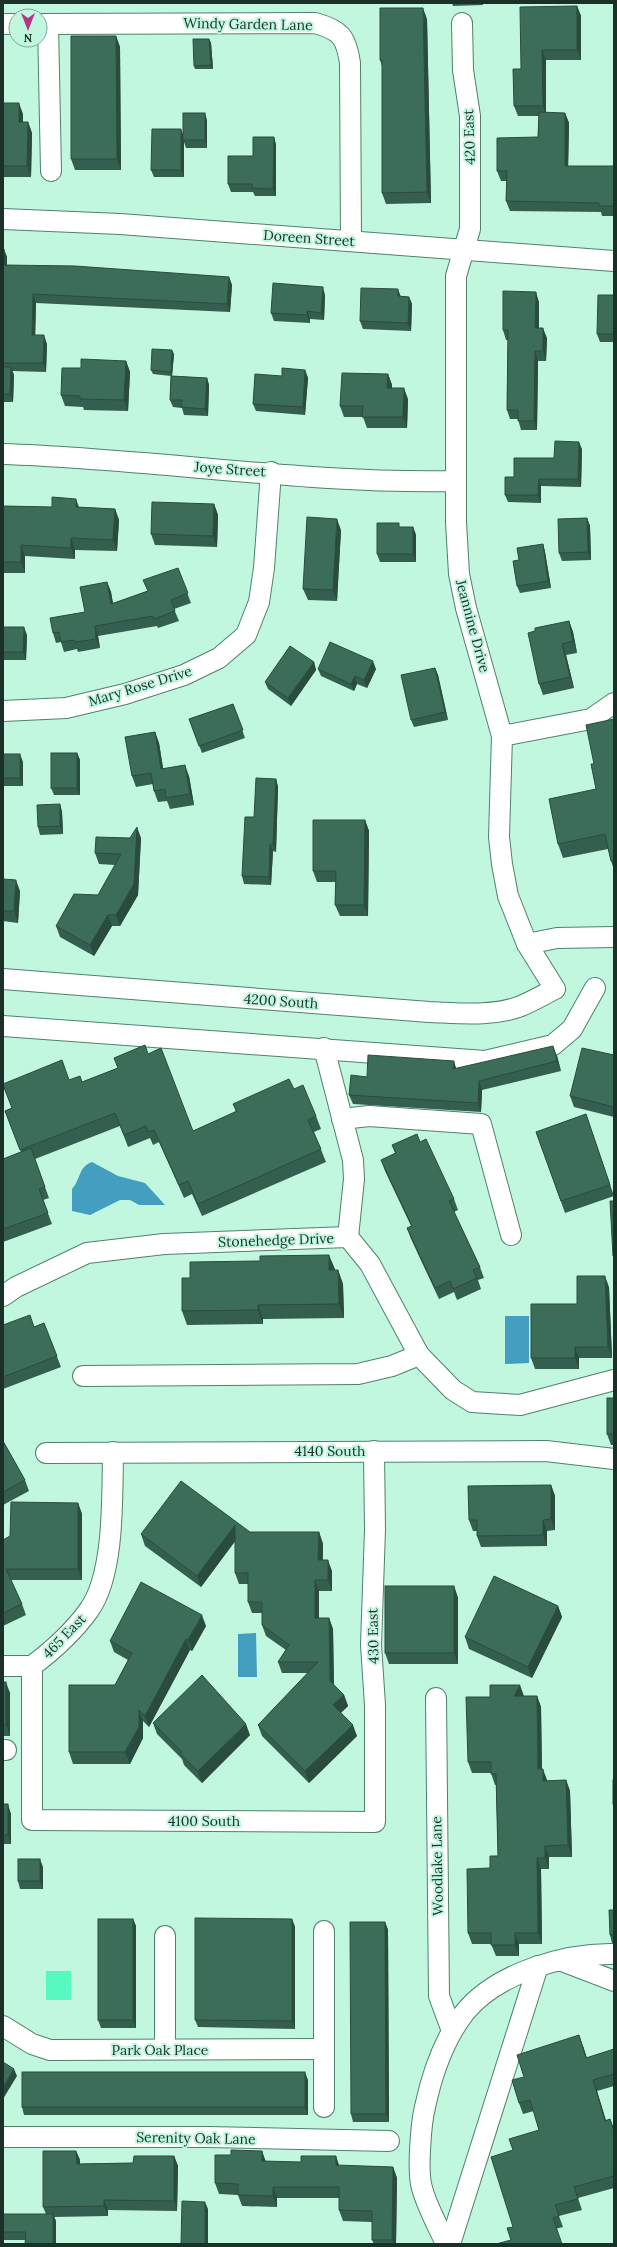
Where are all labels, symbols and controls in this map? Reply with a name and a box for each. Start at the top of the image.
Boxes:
north arrow [8,8,48,48]
street label: Windy Garden Lane [183,14,313,34]
text: N [23,31,32,45]
street label: 420 East [459,108,479,165]
street label: Doreen Street [263,226,356,250]
street label: Joye Street [193,457,267,481]
street label: Jeannine Drive [452,577,494,675]
street label: Mary Rose Drive [86,662,194,710]
street label: 4200 South [243,989,319,1013]
street label: Stonehedge Drive [218,1229,335,1251]
street label: 4140 South [295,1442,365,1460]
street label: 430 East [364,1607,382,1664]
street label: 465 East [38,1610,90,1662]
street label: 4100 South [168,1812,240,1830]
street label: Woodlake Lane [427,1816,447,1916]
street label: Park Oak Place [112,2041,209,2059]
street label: Serenity Oak Lane [136,2128,256,2148]

